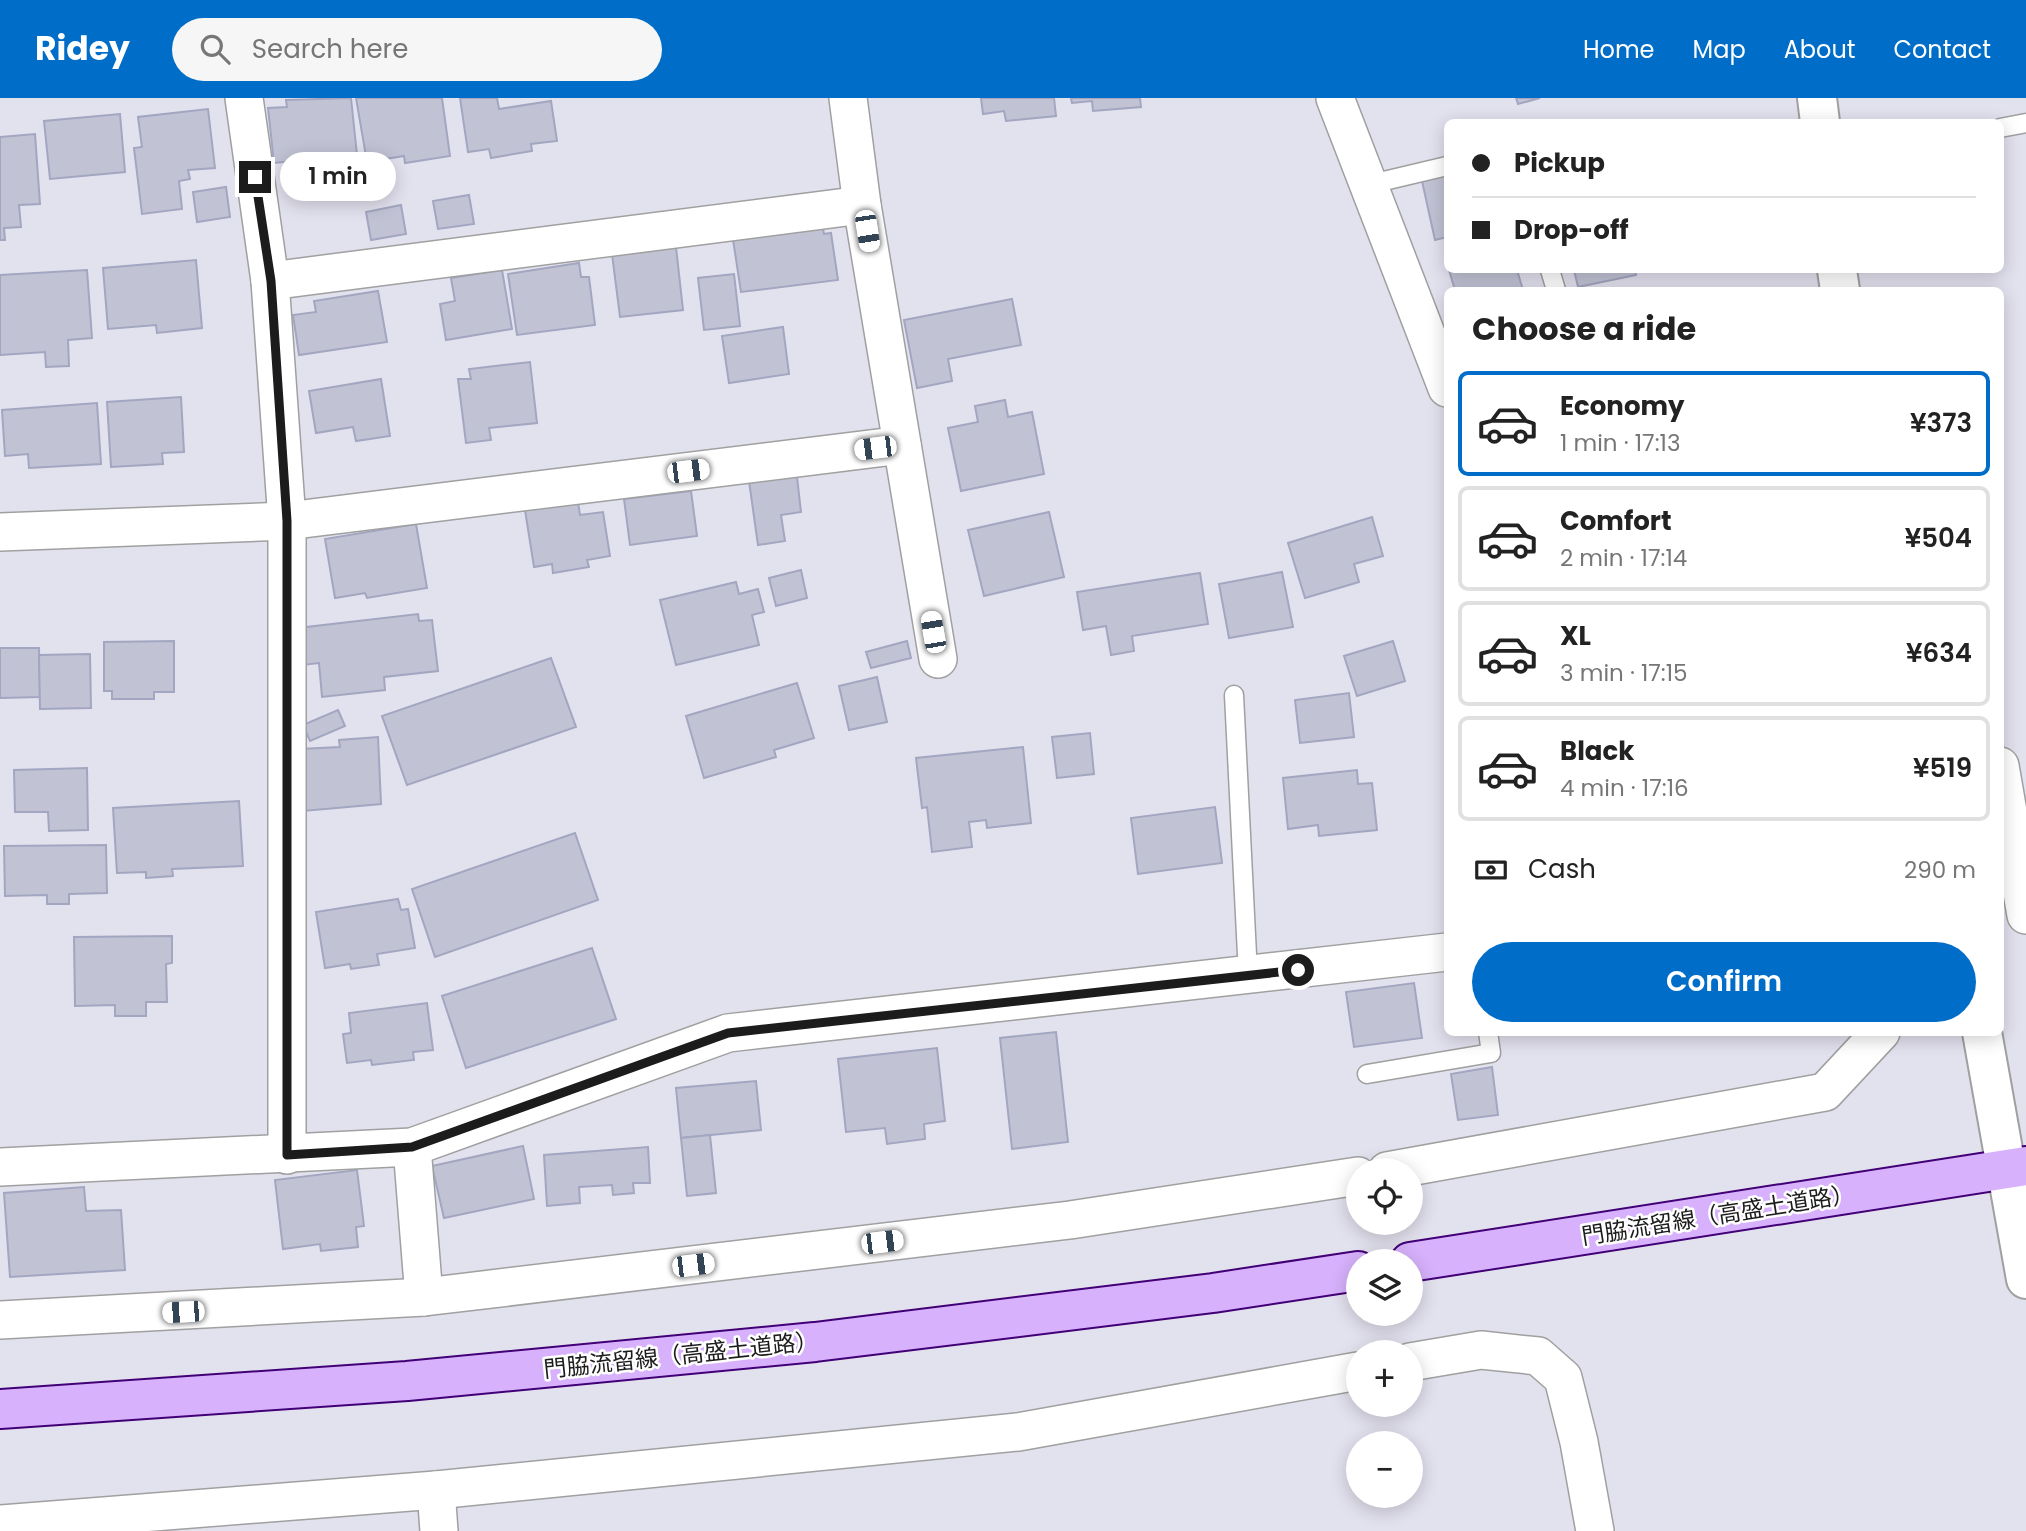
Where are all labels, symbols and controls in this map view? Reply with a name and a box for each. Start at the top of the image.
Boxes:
search box [172,18,662,81]
text: Ridey [35,25,130,72]
icon: search [196,30,234,68]
text: Search here [252,31,408,67]
text: Home [1583,33,1655,66]
text: Map [1693,33,1746,66]
text: About [1784,33,1855,66]
text: Contact [1893,33,1991,66]
text: Pickup [1514,145,1605,181]
callout: 1 min [280,153,395,202]
text: 1 min [308,160,368,192]
route end [239,161,271,193]
car [854,209,881,253]
text: Drop-off [1514,212,1629,248]
text: Choose a ride [1472,306,1696,351]
text: Economy [1560,388,1684,424]
icon: car [1476,392,1539,455]
text: ¥373 [1910,405,1972,441]
text: 1 min · 17:13 [1560,427,1680,459]
car [853,435,898,461]
car [666,458,711,484]
text: Comfort [1560,503,1672,539]
icon: car [1476,507,1539,570]
text: ¥504 [1905,520,1972,556]
text: 2 min · 17:14 [1560,542,1687,574]
car [920,609,947,655]
text: XL [1560,618,1591,654]
icon: car [1476,622,1539,685]
text: ¥634 [1906,635,1972,671]
text: 3 min · 17:15 [1560,657,1688,689]
text: Black [1560,733,1634,769]
icon: car [1476,737,1539,800]
text: ¥519 [1913,750,1972,786]
text: 4 min · 17:16 [1560,772,1689,804]
icon: cash [1472,851,1510,889]
text: Cash [1528,851,1596,887]
text: 290 m [1904,854,1976,886]
button: Confirm [1472,942,1976,1022]
route start [1282,954,1314,986]
map controls [1346,1158,1423,1508]
button: locate [1346,1158,1423,1235]
street label: 門脇流留線（高盛土道路） [1579,1178,1857,1252]
car [860,1229,905,1255]
button: layers [1346,1249,1423,1326]
car [671,1252,716,1278]
car [162,1300,205,1324]
street label: 門脇流留線（高盛土道路） [542,1325,820,1385]
button: + [1346,1340,1423,1417]
button: − [1346,1431,1423,1508]

